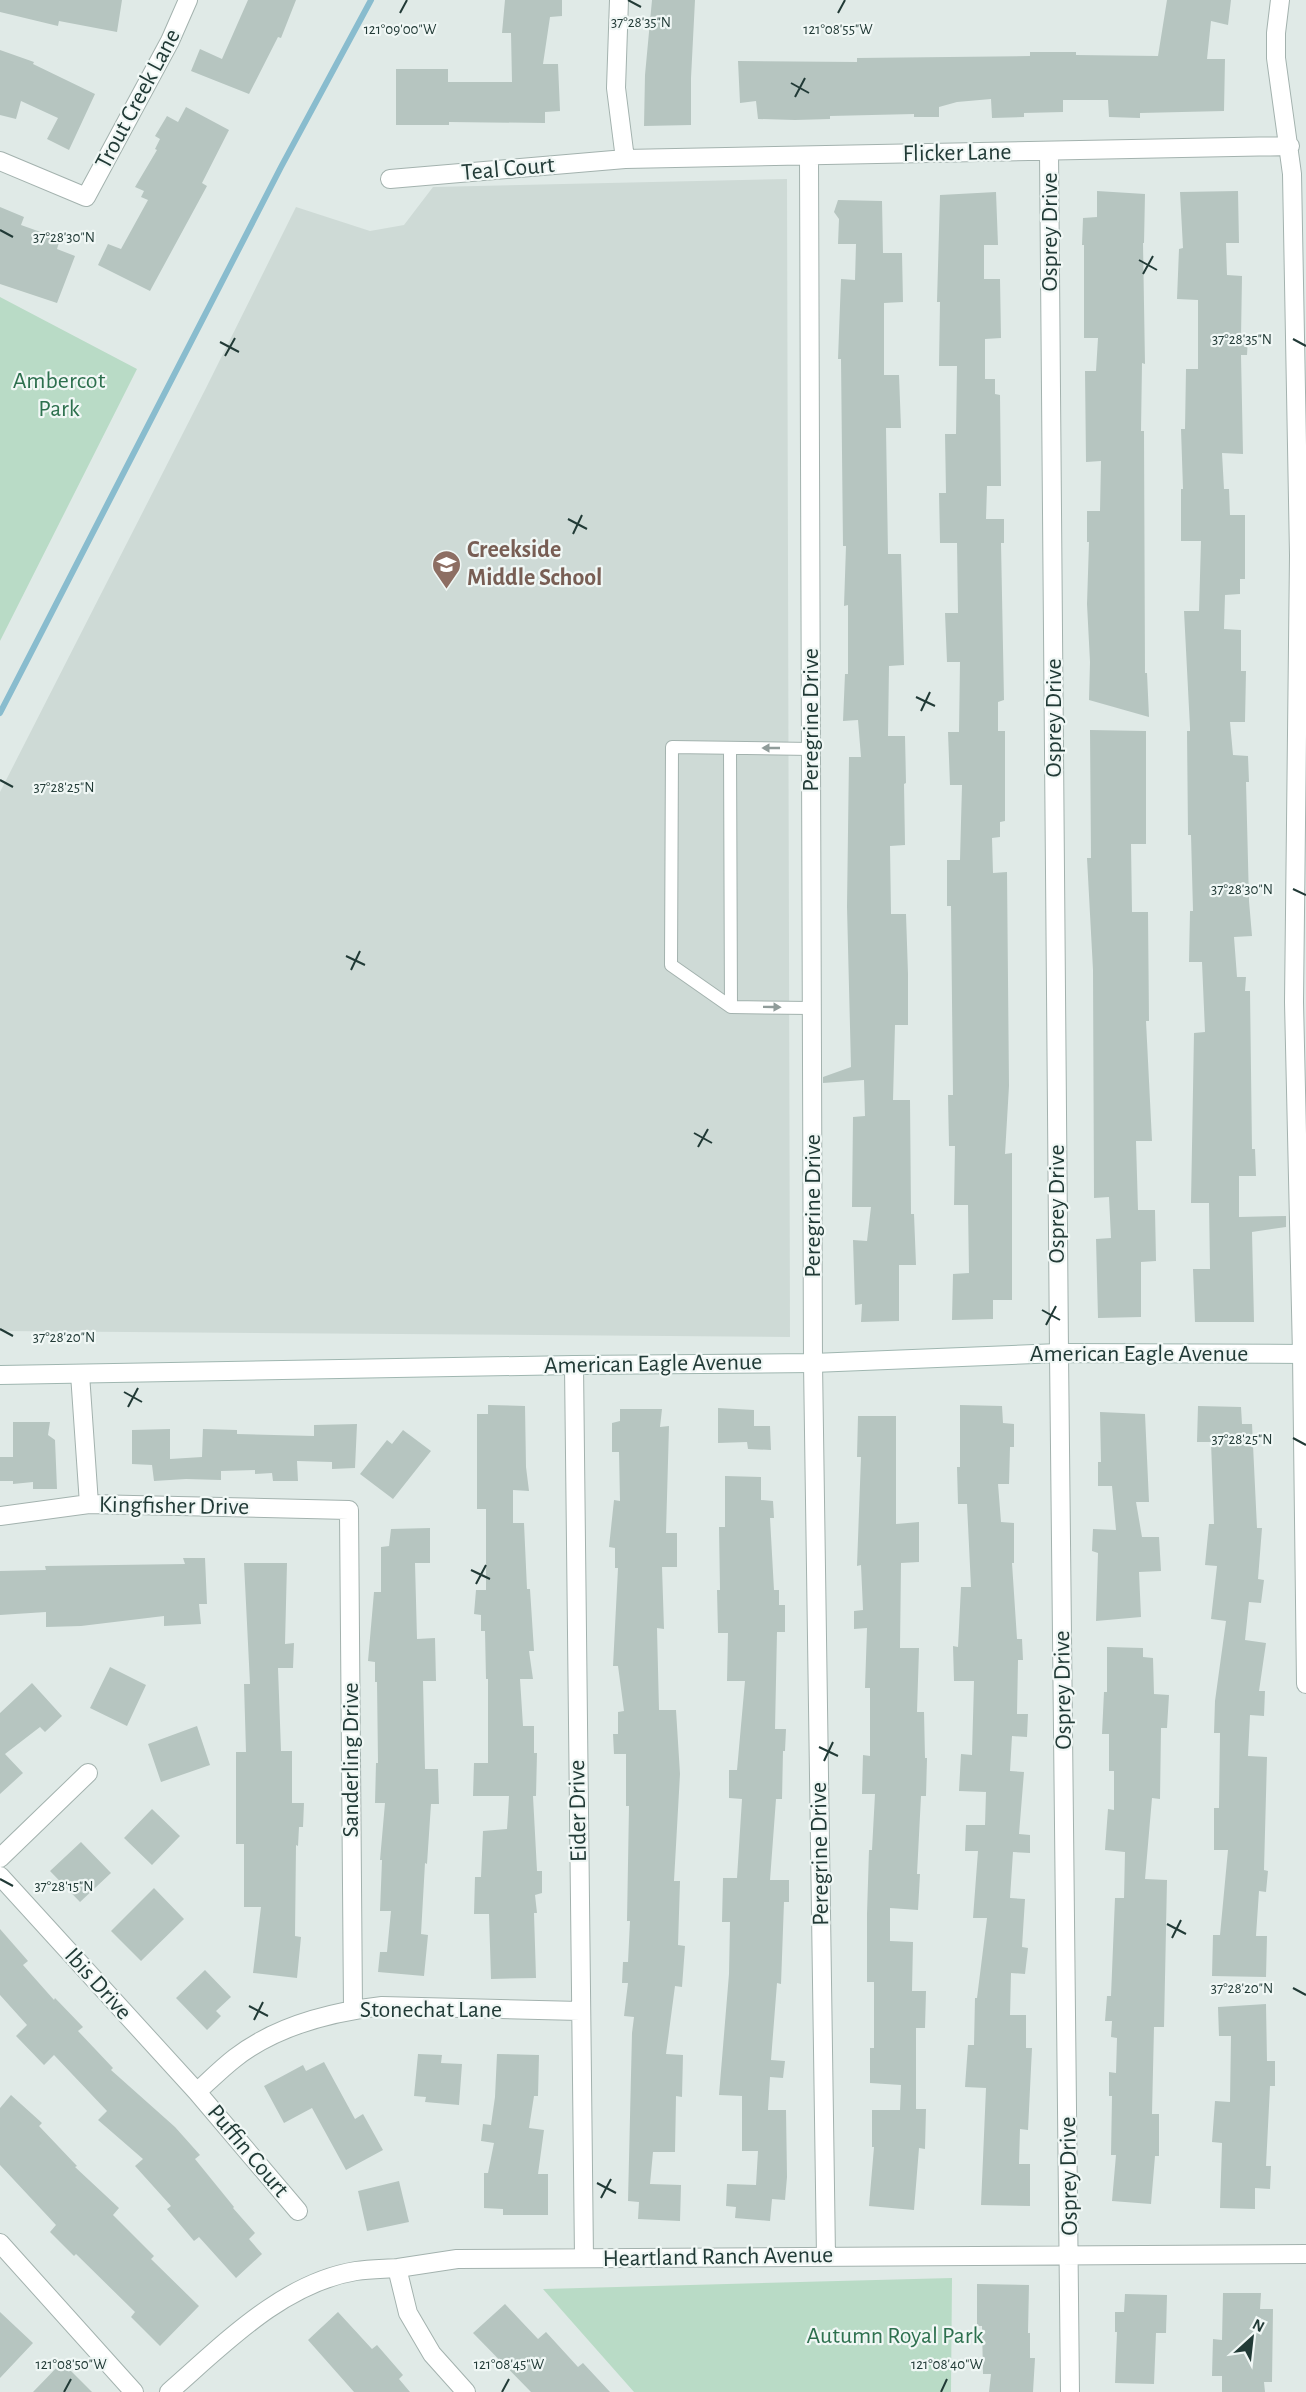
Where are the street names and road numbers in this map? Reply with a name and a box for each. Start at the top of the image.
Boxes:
street label: Trout Creek Lane [91,25,185,173]
street label: Flicker Lane [902,140,1012,166]
street label: Teal Court [460,153,556,185]
street label: Osprey Drive [1038,172,1062,292]
street label: Peregrine Drive [799,648,823,792]
street label: Osprey Drive [1042,658,1066,778]
street label: Peregrine Drive [801,1134,825,1278]
street label: Osprey Drive [1045,1144,1069,1264]
street label: American Eagle Avenue [1030,1342,1248,1366]
street label: American Eagle Avenue [544,1350,762,1378]
street label: Kingfisher Drive [99,1493,249,1519]
street label: Osprey Drive [1050,1630,1076,1750]
street label: Sanderling Drive [339,1682,363,1838]
street label: Eider Drive [565,1760,591,1862]
street label: Peregrine Drive [807,1782,833,1926]
street label: Ibis Drive [60,1944,136,2024]
street label: Stonechat Lane [360,1998,502,2022]
street label: Puffin Court [203,2100,293,2202]
street label: Osprey Drive [1056,2116,1082,2236]
street label: Heartland Ranch Avenue [603,2243,833,2271]

